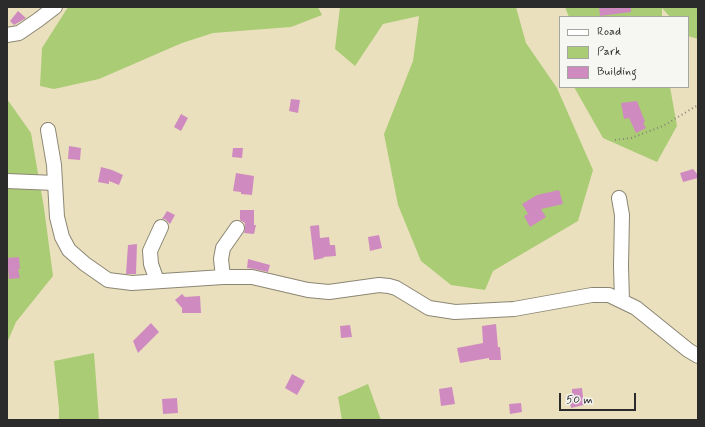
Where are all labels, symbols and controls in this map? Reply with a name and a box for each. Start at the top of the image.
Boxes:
legend [559,16,689,88]
text: Road [597,24,621,40]
text: Park [597,44,621,60]
text: Building [597,64,637,80]
scale bar [561,385,638,411]
text: 50 m [566,392,593,408]

